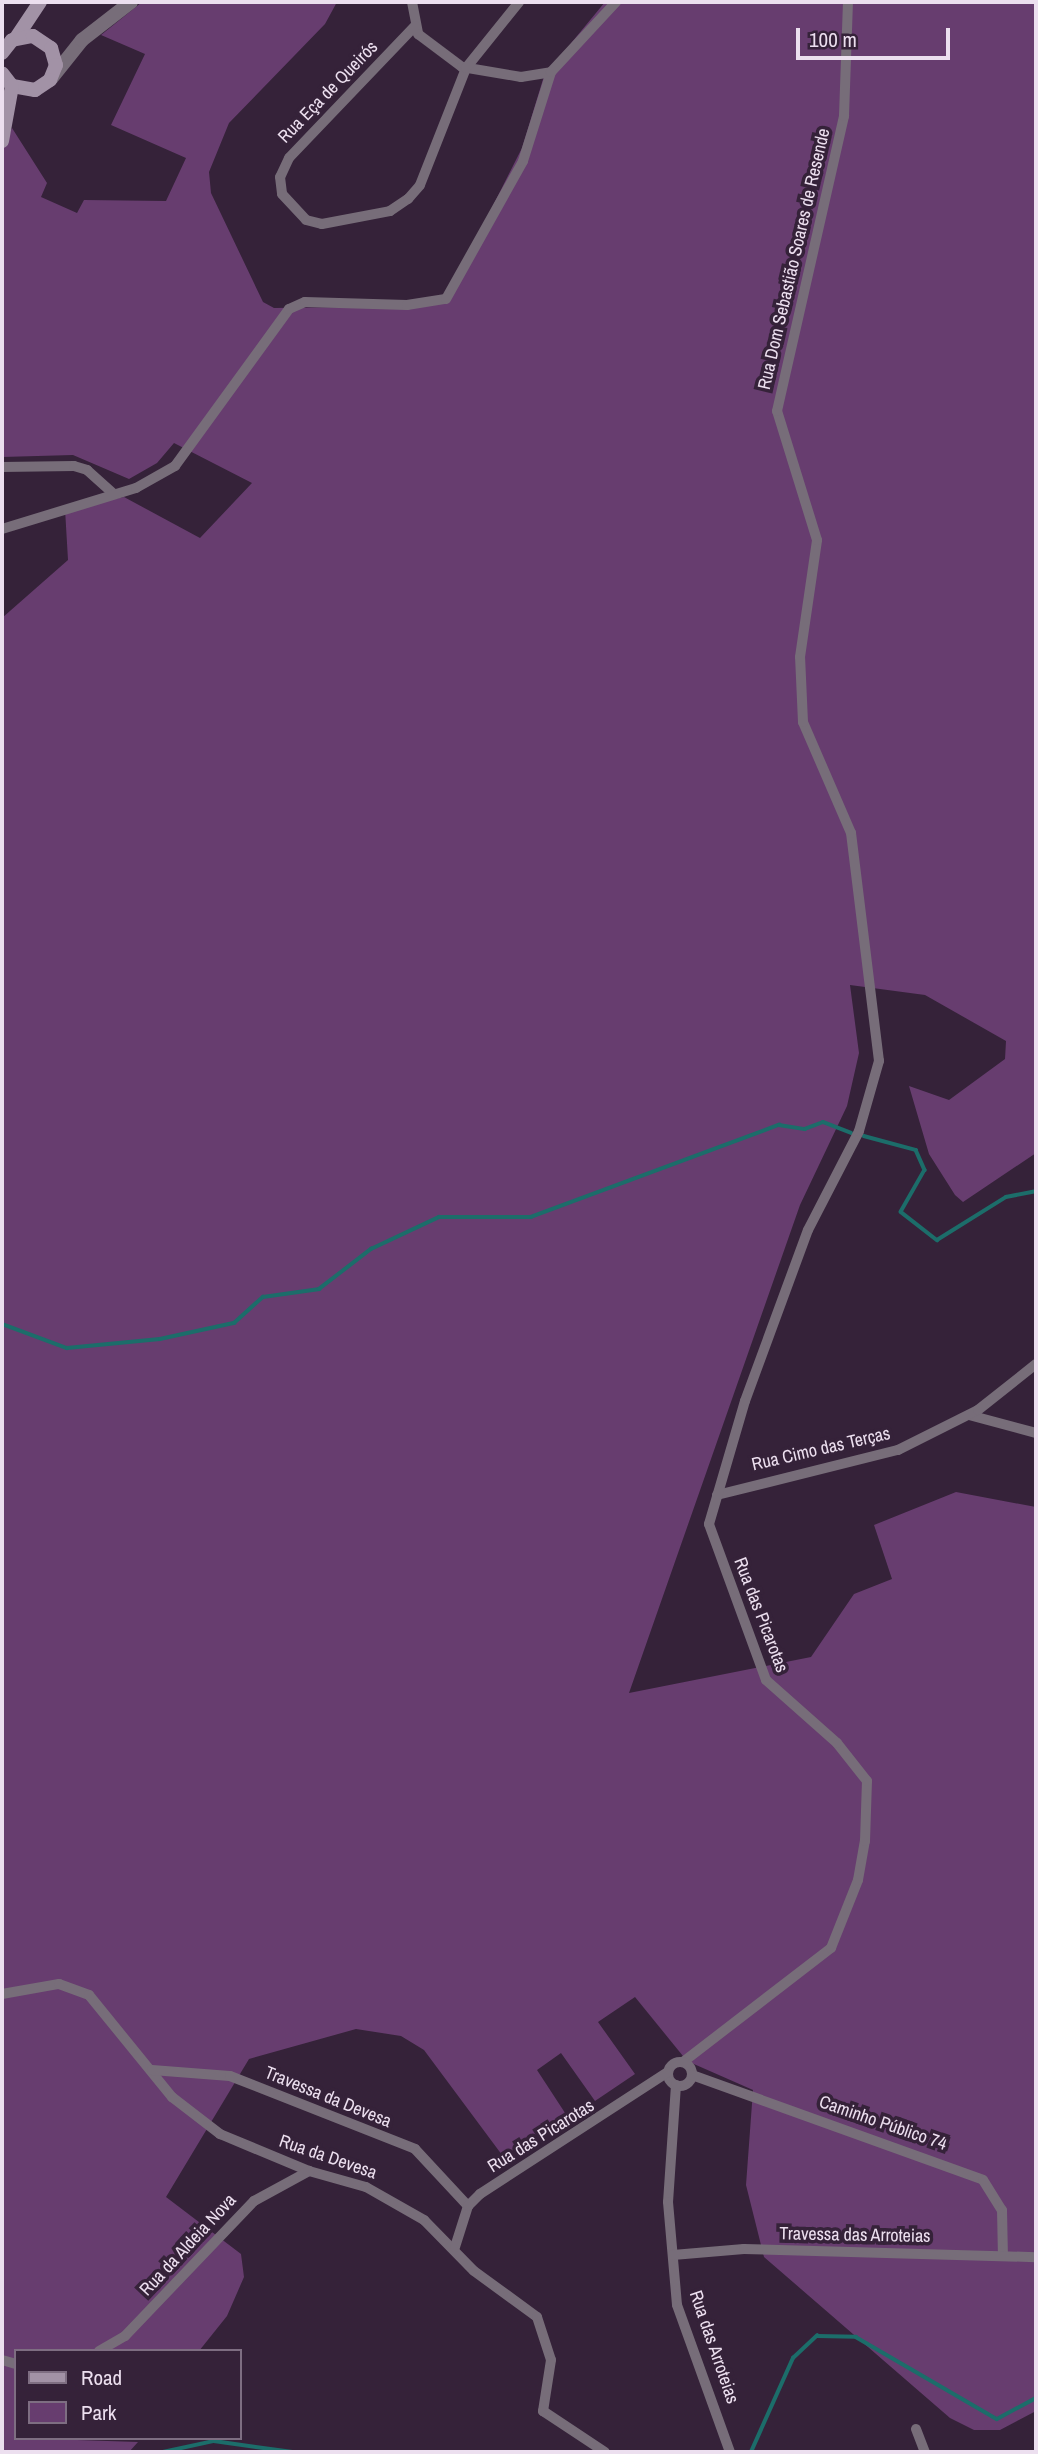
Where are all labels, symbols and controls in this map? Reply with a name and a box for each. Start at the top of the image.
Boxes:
scale bar [800,14,954,58]
text: 100 m [809,25,857,54]
street label: Rua Eça de Queirós [274,36,382,148]
street label: Rua Dom Sebastião Soares de Resende [753,126,835,392]
street label: Rua Cimo das Terças [749,1423,893,1475]
street label: Rua das Picarotas [729,1554,793,1676]
street label: Travessa da Devesa [261,2062,395,2132]
street label: Caminho Público 74 [816,2091,950,2155]
street label: Rua das Picarotas [484,2095,598,2177]
street label: Rua da Devesa [276,2130,380,2184]
street label: Rua da Aldeia Nova [135,2189,241,2301]
street label: Travessa das Arroteias [779,2223,931,2247]
street label: Rua das Arroteias [684,2287,744,2407]
legend [14,2349,242,2440]
text: Road [81,2363,122,2392]
text: Park [81,2398,116,2427]

